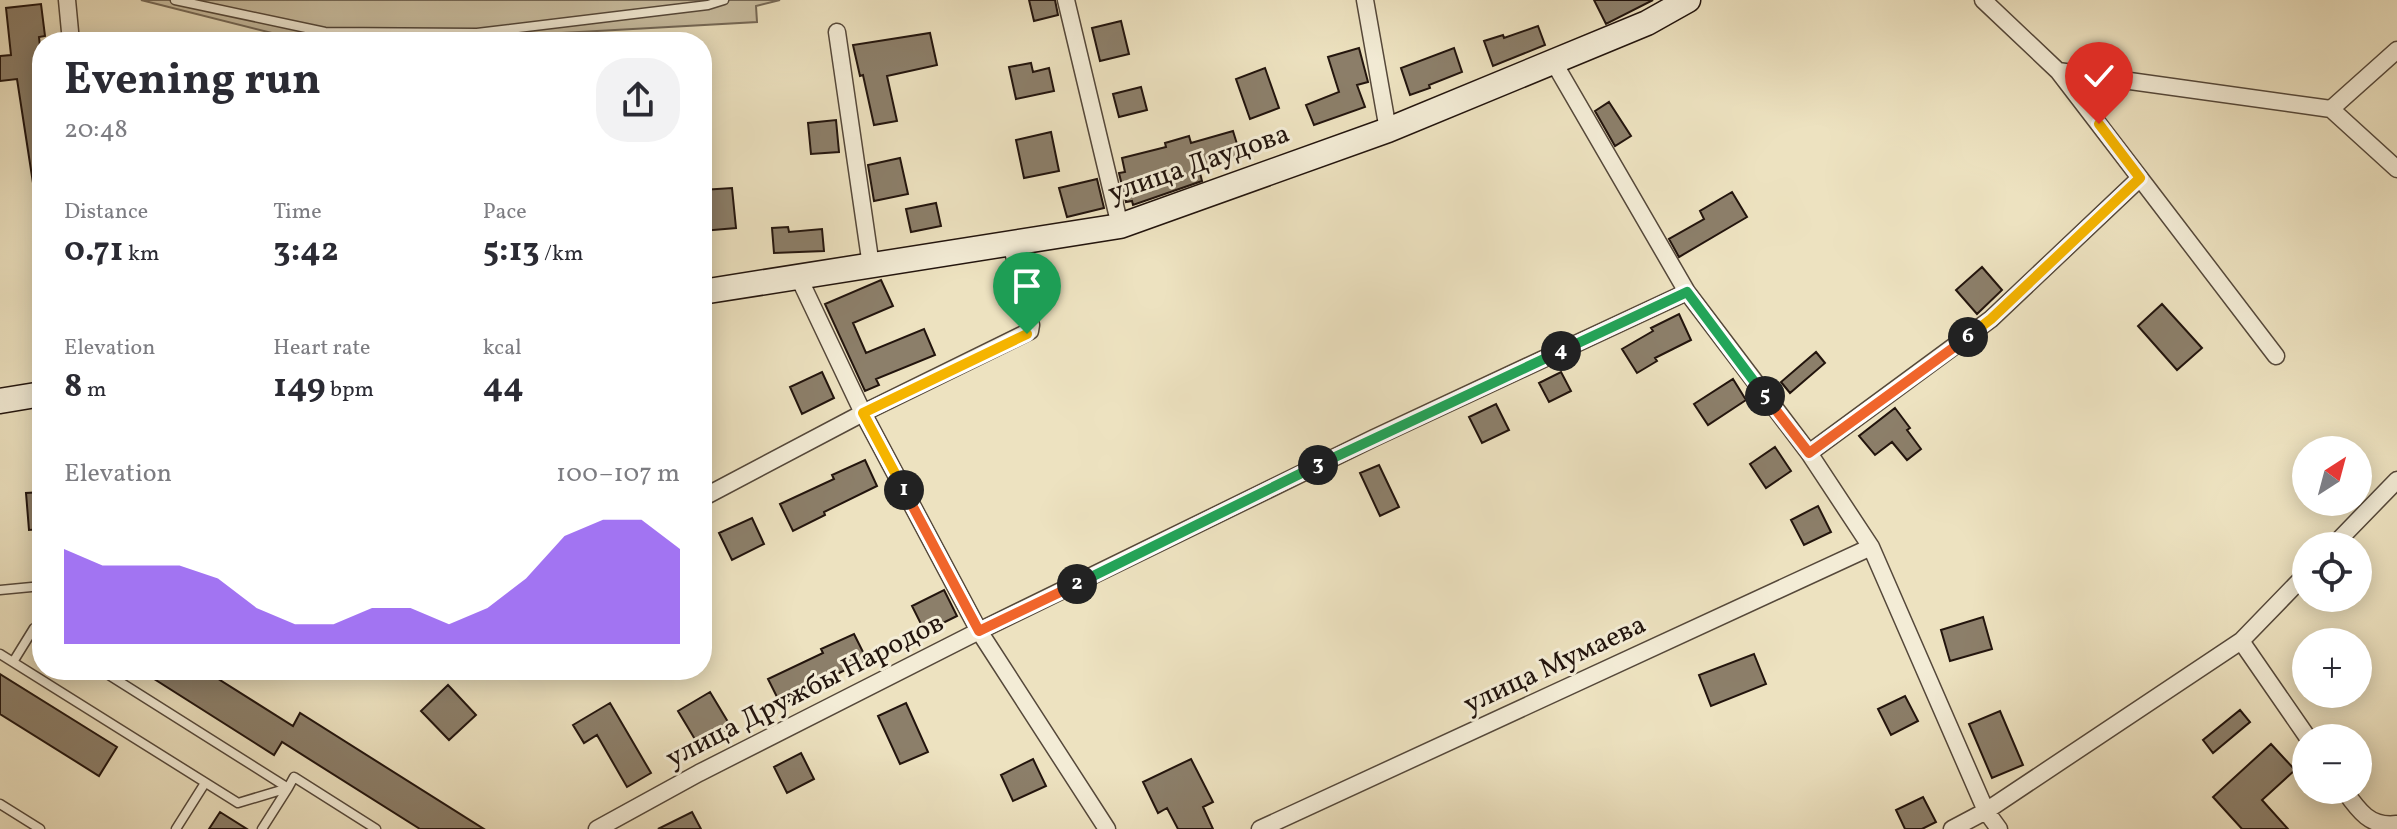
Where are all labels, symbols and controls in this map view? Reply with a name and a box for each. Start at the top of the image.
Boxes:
pin [2065,42,2133,124]
text: Evening run [64,51,321,112]
icon: check [2077,54,2121,98]
button: share [596,58,680,142]
text: 20:48 [64,112,128,148]
street label: улица Даудова [1103,115,1295,213]
text: Distance [64,197,148,228]
text: Time [273,197,322,228]
text: Pace [483,197,527,228]
text: 0.71 [64,228,124,275]
text: 3:42 [273,228,339,275]
text: 5:13 [483,228,540,275]
text: km [124,239,159,270]
text: /km [540,239,584,270]
pin [993,252,1061,334]
icon: arrive [1005,264,1049,308]
pin: 6 [1948,317,1988,357]
text: 6 [1962,321,1974,352]
pin: 4 [1541,331,1581,371]
text: Elevation [64,333,155,364]
text: Heart rate [273,333,370,364]
text: kcal [483,333,522,364]
text: 4 [1554,335,1568,366]
text: 8 [64,364,83,411]
text: 149 [273,364,326,411]
text: 44 [483,364,524,411]
text: m [83,375,106,406]
text: bpm [326,375,374,406]
pin: 5 [1745,376,1785,416]
text: 5 [1760,380,1770,411]
north arrow [2292,436,2372,516]
map controls [2292,436,2372,804]
pin: 3 [1298,445,1338,485]
text: 3 [1312,449,1324,480]
text: Elevation [64,456,172,492]
text: 100–107 m [556,456,680,492]
pin: 1 [884,470,924,510]
text: 1 [900,474,908,505]
button: locate [2292,532,2372,612]
pin: 2 [1057,564,1097,604]
text: 2 [1071,568,1083,599]
street label: улица Дружбы Народов [659,604,951,778]
street label: улица Мумаева [1457,606,1653,724]
button: + [2292,628,2372,708]
button: − [2292,724,2372,804]

